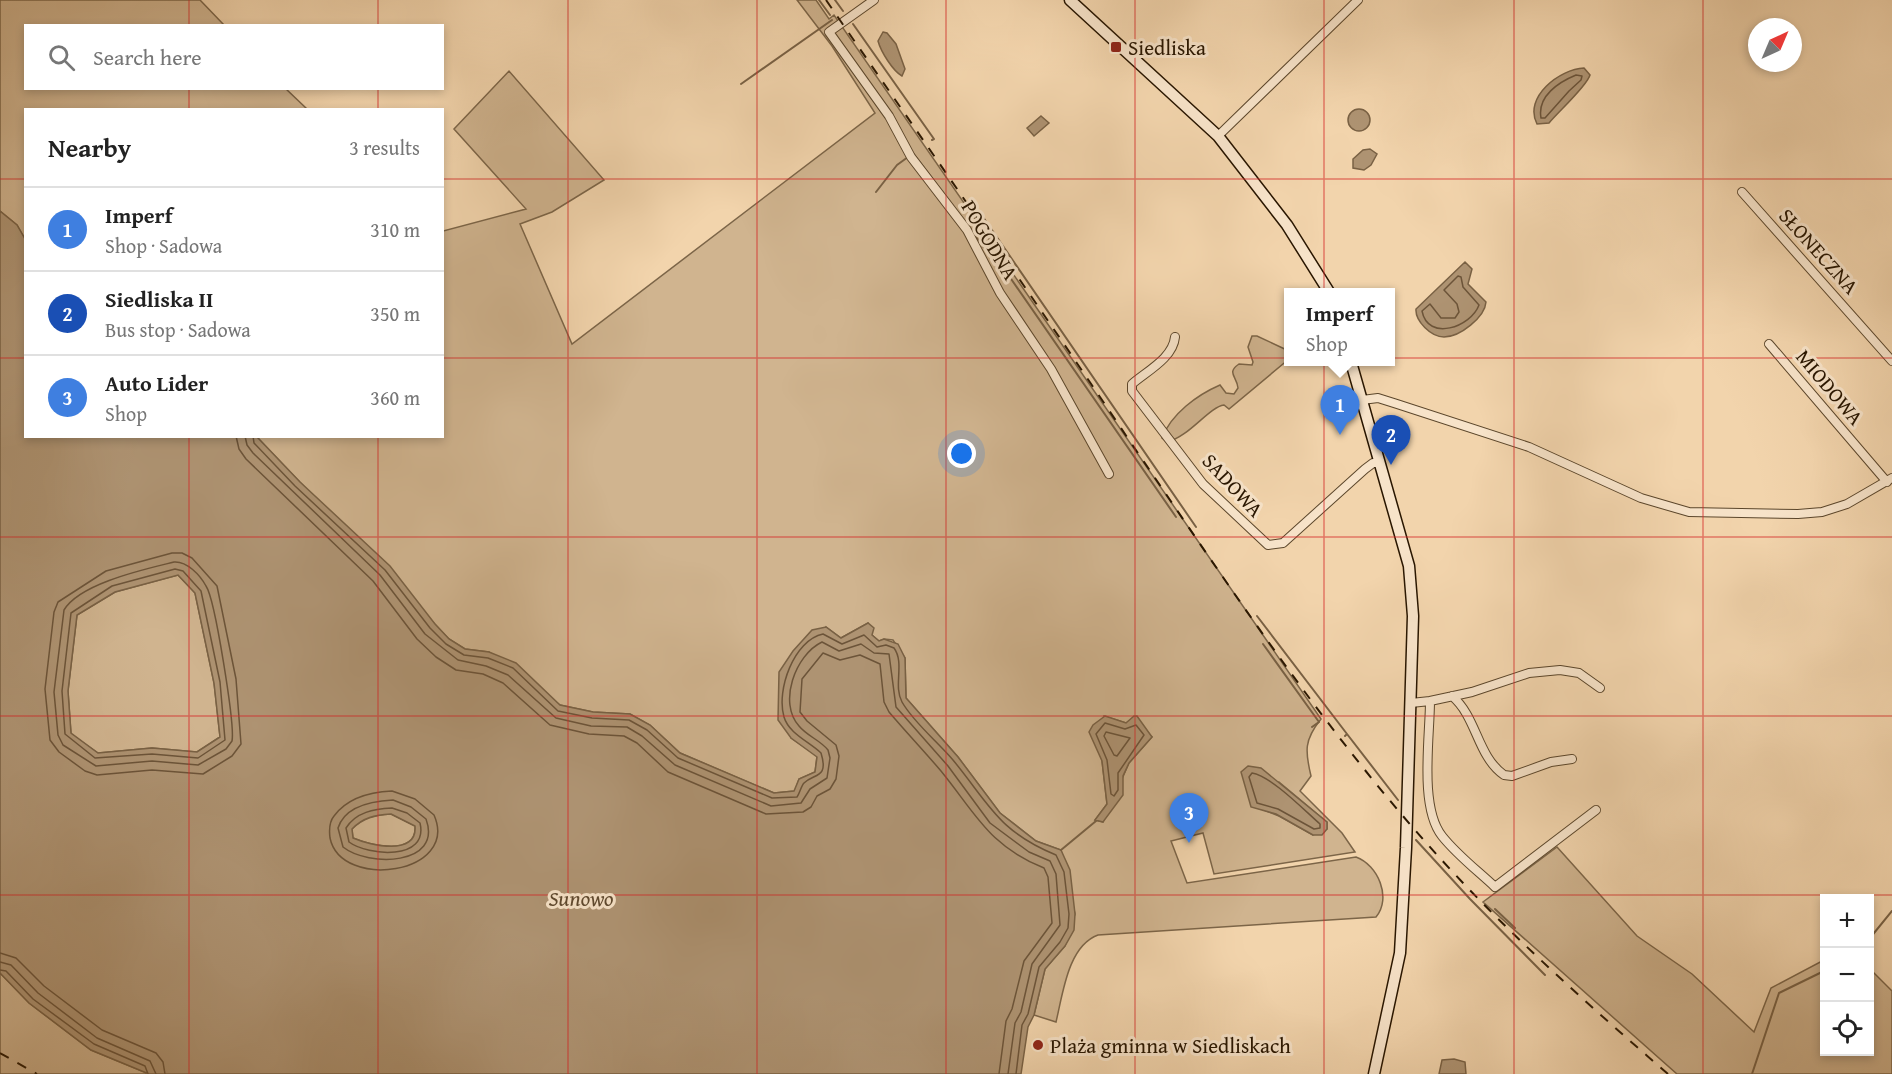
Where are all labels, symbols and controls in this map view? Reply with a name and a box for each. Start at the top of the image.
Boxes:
north arrow [1748,18,1802,72]
search box [24,24,444,90]
place label: Siedliska [1128,32,1206,63]
marker: Siedliska [1109,40,1123,54]
icon: search [45,41,78,74]
text: Search here [93,41,202,73]
text: Nearby [48,128,131,167]
text: 3 results [349,133,420,162]
street label: POGODNA [954,194,1026,286]
text: Imperf [105,199,172,231]
street label: SŁONECZNA [1772,201,1866,301]
text: 1 [62,215,73,244]
text: 310 m [370,215,420,244]
text: Shop · Sadowa [105,231,222,260]
text: Siedliska II [105,283,213,315]
popup [1284,288,1395,366]
text: Imperf [1306,297,1373,329]
text: 2 [62,299,73,328]
text: 350 m [370,299,420,328]
text: Bus stop · Sadowa [105,315,251,344]
text: Shop [1306,329,1348,358]
street label: MIODOWA [1789,342,1871,432]
text: Auto Lider [105,367,208,399]
text: 3 [62,383,73,412]
text: 360 m [370,383,420,412]
pin: 1 [1320,386,1360,435]
text: Shop [105,399,147,428]
pin: 2 [1372,416,1410,465]
your location [947,439,976,468]
street label: SADOWA [1195,446,1271,524]
pin: 3 [1170,794,1208,843]
water label: Sunowo [548,882,614,914]
map controls [1820,894,1874,1056]
button: + [1820,894,1874,948]
button: − [1820,948,1874,1002]
button: locate [1820,1002,1874,1056]
place label: Plaża gminna w Siedliskach [1050,1030,1291,1061]
marker: Plaża gminna w Siedliskach [1031,1038,1045,1052]

